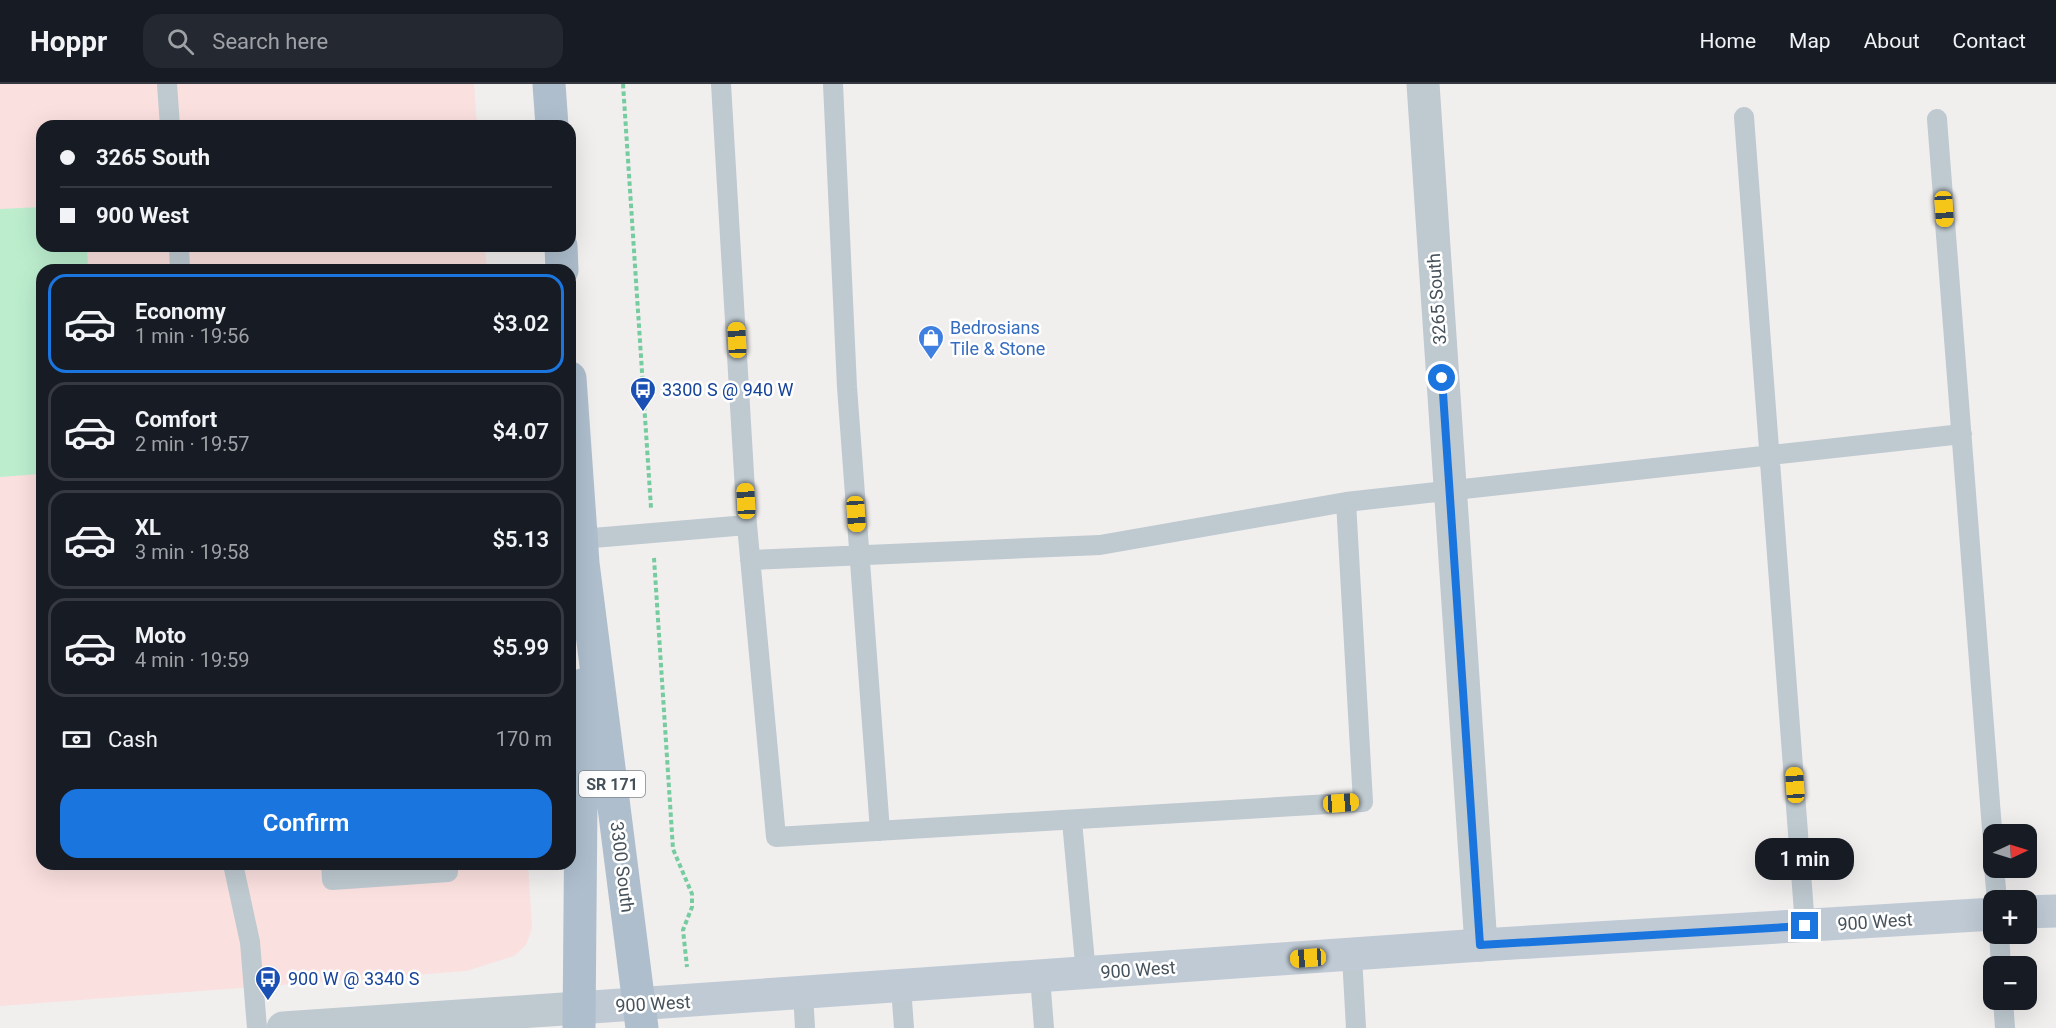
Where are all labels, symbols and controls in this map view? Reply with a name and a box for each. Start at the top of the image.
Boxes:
search box [143,14,563,68]
text: Hoppr [30,25,107,58]
icon: search [164,25,197,58]
text: Search here [212,29,328,54]
text: Home [1700,29,1756,53]
text: Map [1789,29,1831,53]
text: About [1864,29,1920,53]
text: Contact [1953,29,2026,53]
text: 3265 South [96,145,210,170]
car [1934,190,1954,228]
text: 900 West [96,203,189,228]
street label: 3265 South [1423,253,1450,345]
icon: car [63,297,117,351]
text: Economy [135,299,226,324]
text: $3.02 [492,311,549,336]
place label: Bedrosians Tile & Stone [950,317,1045,359]
car [727,322,747,358]
shop icon: Bedrosians Tile & Stone [916,323,946,361]
text: 1 min · 19:56 [135,324,250,348]
route start [1428,364,1455,391]
bus stop icon: 3300 S @ 940 W [628,375,658,413]
place label: 3300 S @ 940 W [662,379,794,400]
icon: car [63,405,117,459]
text: Comfort [135,407,217,432]
text: $4.07 [492,419,549,444]
text: 2 min · 19:57 [135,432,250,456]
car [736,483,756,519]
car [846,495,866,533]
icon: car [63,513,117,567]
text: XL [135,515,161,540]
text: $5.13 [492,527,549,552]
text: 3 min · 19:58 [135,540,250,564]
icon: car [63,621,117,675]
text: Moto [135,623,186,648]
text: $5.99 [492,635,549,660]
text: 4 min · 19:59 [135,648,250,672]
icon: cash [60,723,93,756]
text: Cash [108,727,158,752]
text: 170 m [496,727,552,751]
car [1785,766,1805,804]
road number: SR 171 [579,771,645,797]
button: Confirm [60,789,552,858]
car [1322,793,1360,813]
street label: 3300 South [606,820,639,914]
north arrow [1983,824,2037,878]
map controls [1983,824,2037,1010]
callout: 1 min [1756,839,1854,881]
text: 1 min [1779,847,1830,871]
button: + [1983,890,2037,944]
street label: 900 West [1837,908,1913,935]
route end [1791,912,1818,939]
car [1289,948,1327,968]
street label: 900 West [1100,956,1176,983]
button: − [1983,956,2037,1010]
bus stop icon: 900 W @ 3340 S [253,964,283,1002]
place label: 900 W @ 3340 S [288,968,420,989]
street label: 900 West [615,991,691,1016]

